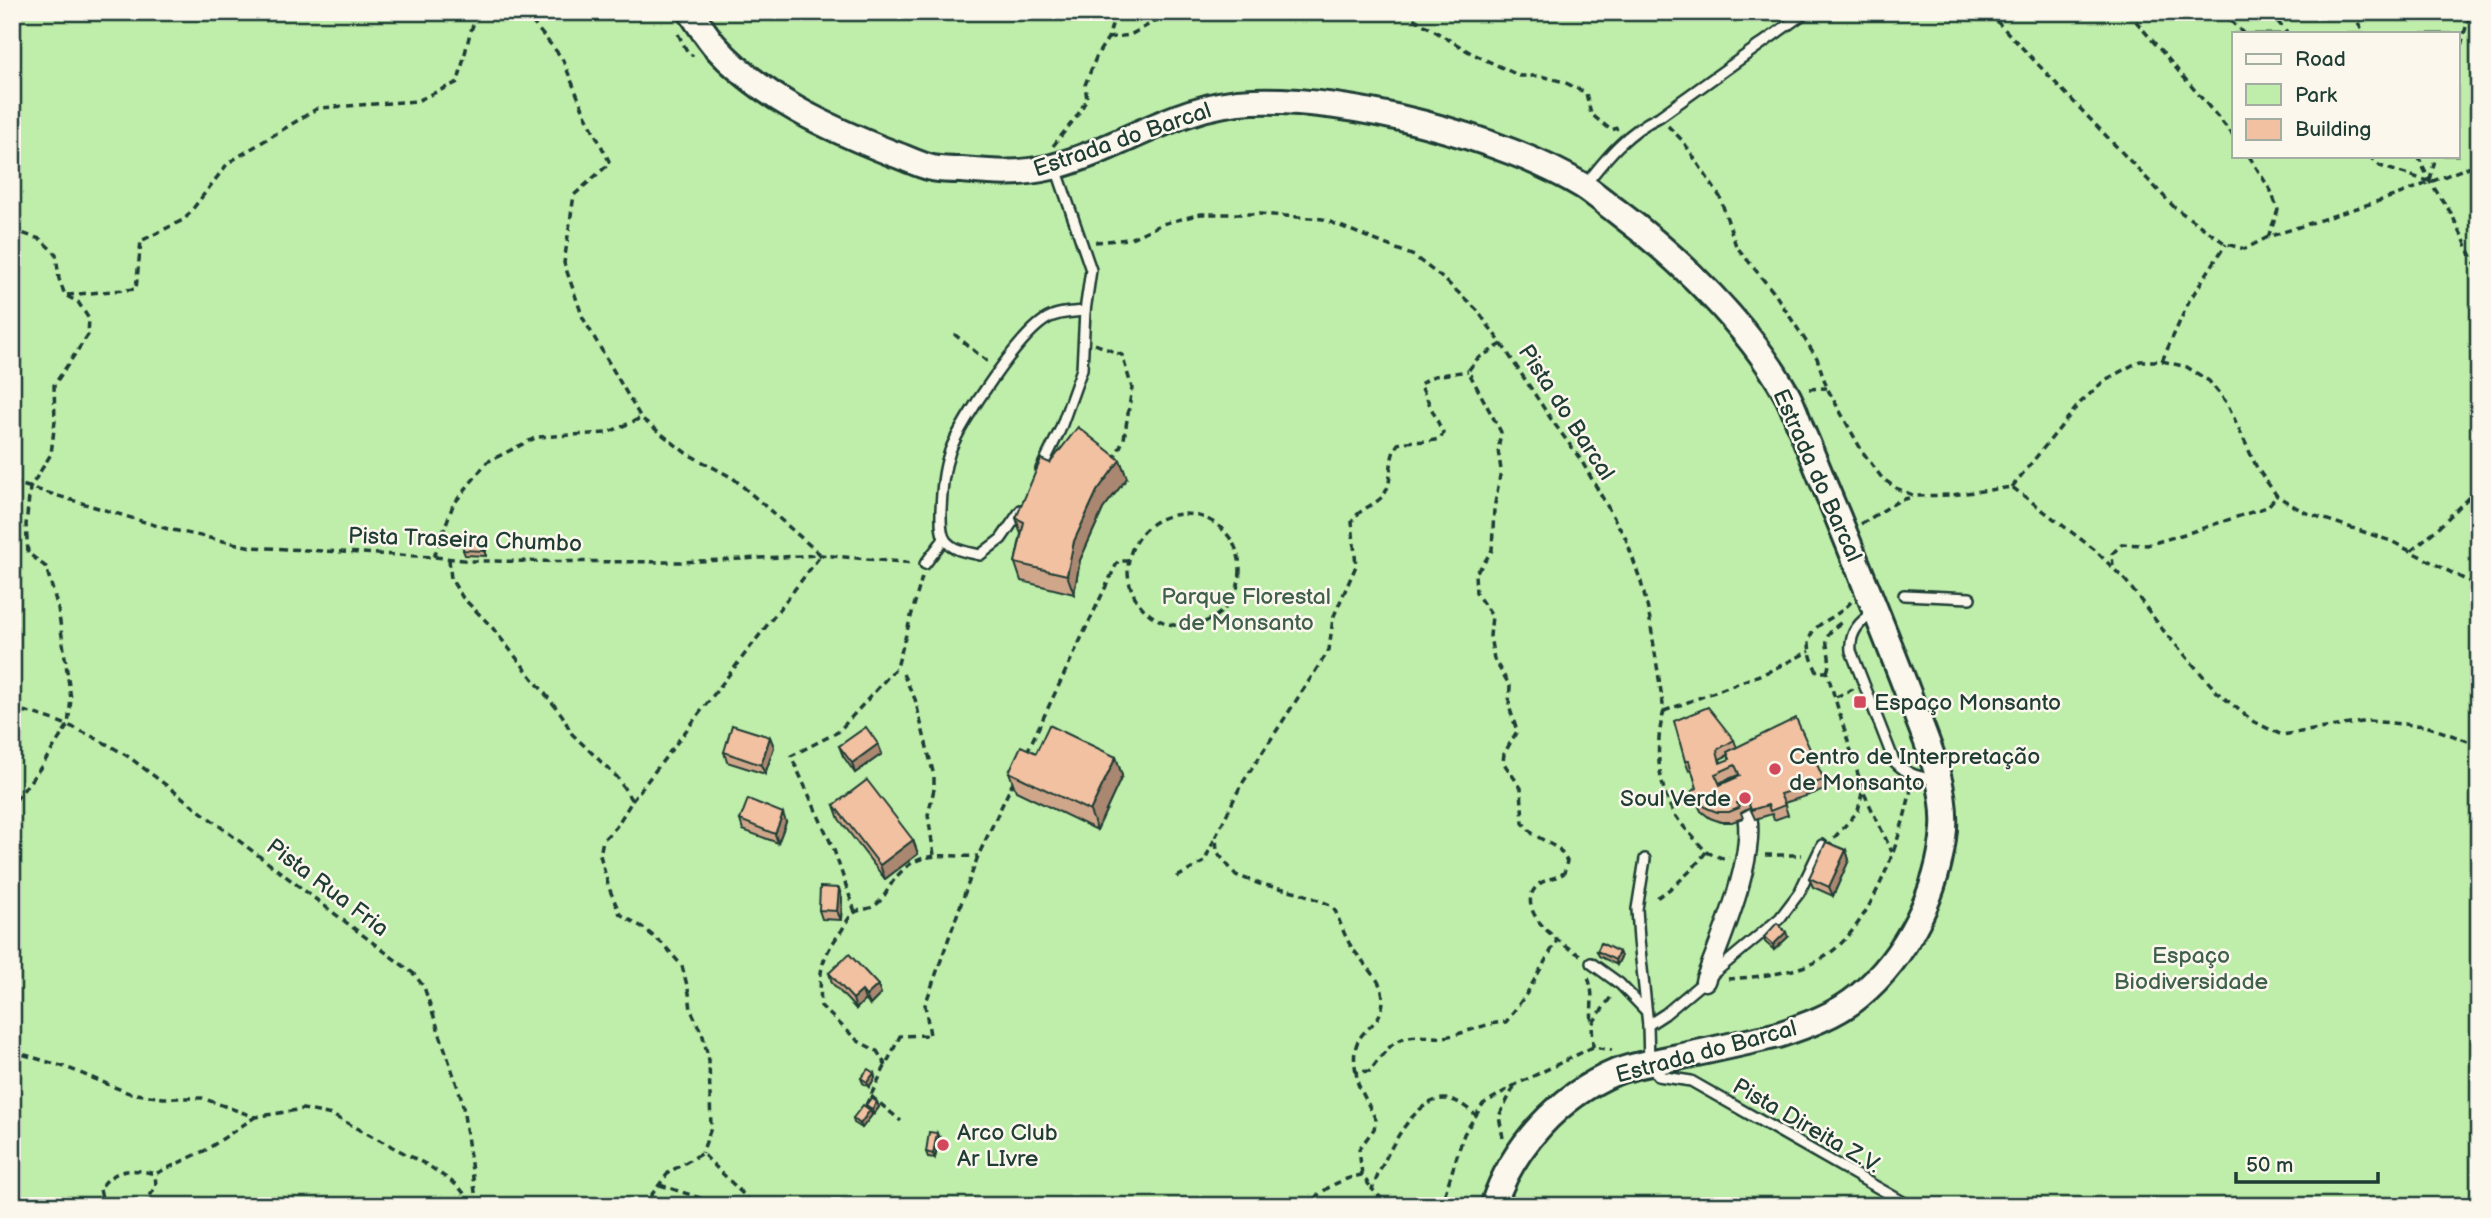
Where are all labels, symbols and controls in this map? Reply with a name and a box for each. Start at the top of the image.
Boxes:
legend [2232,32,2460,158]
text: Road [2295,47,2346,72]
text: Park [2295,83,2338,108]
street label: Estrada do Barcal [1030,96,1215,184]
text: Building [2295,117,2371,142]
street label: Pista do Barcal [1512,339,1620,486]
street label: Estrada do Barcal [1766,385,1868,566]
street label: Pista Traseira Chumbo [347,522,582,558]
park label: Parque Florestal de Monsanto [1161,583,1331,637]
place label: Espaço Monsanto [1874,689,2061,717]
marker: Espaço Monsanto [1852,694,1868,710]
place label: Centro de Interpretação de Monsanto [1789,743,2040,797]
marker: Centro de Interpretação de Monsanto [1767,761,1783,777]
place label: Soul Verde [1620,785,1731,813]
marker: Soul Verde [1737,790,1753,806]
street label: Pista Rua Fria [261,833,394,943]
park label: Espaço Biodiversidade [2114,942,2268,996]
street label: Estrada do Barcal [1613,1014,1800,1090]
street label: Pista Direita Z.V. [1728,1072,1885,1180]
place label: Arco Club Ar LIvre [957,1119,1058,1173]
marker: Arco Club Ar LIvre [935,1137,951,1153]
scale bar [2236,1141,2377,1185]
text: 50 m [2246,1153,2293,1178]

